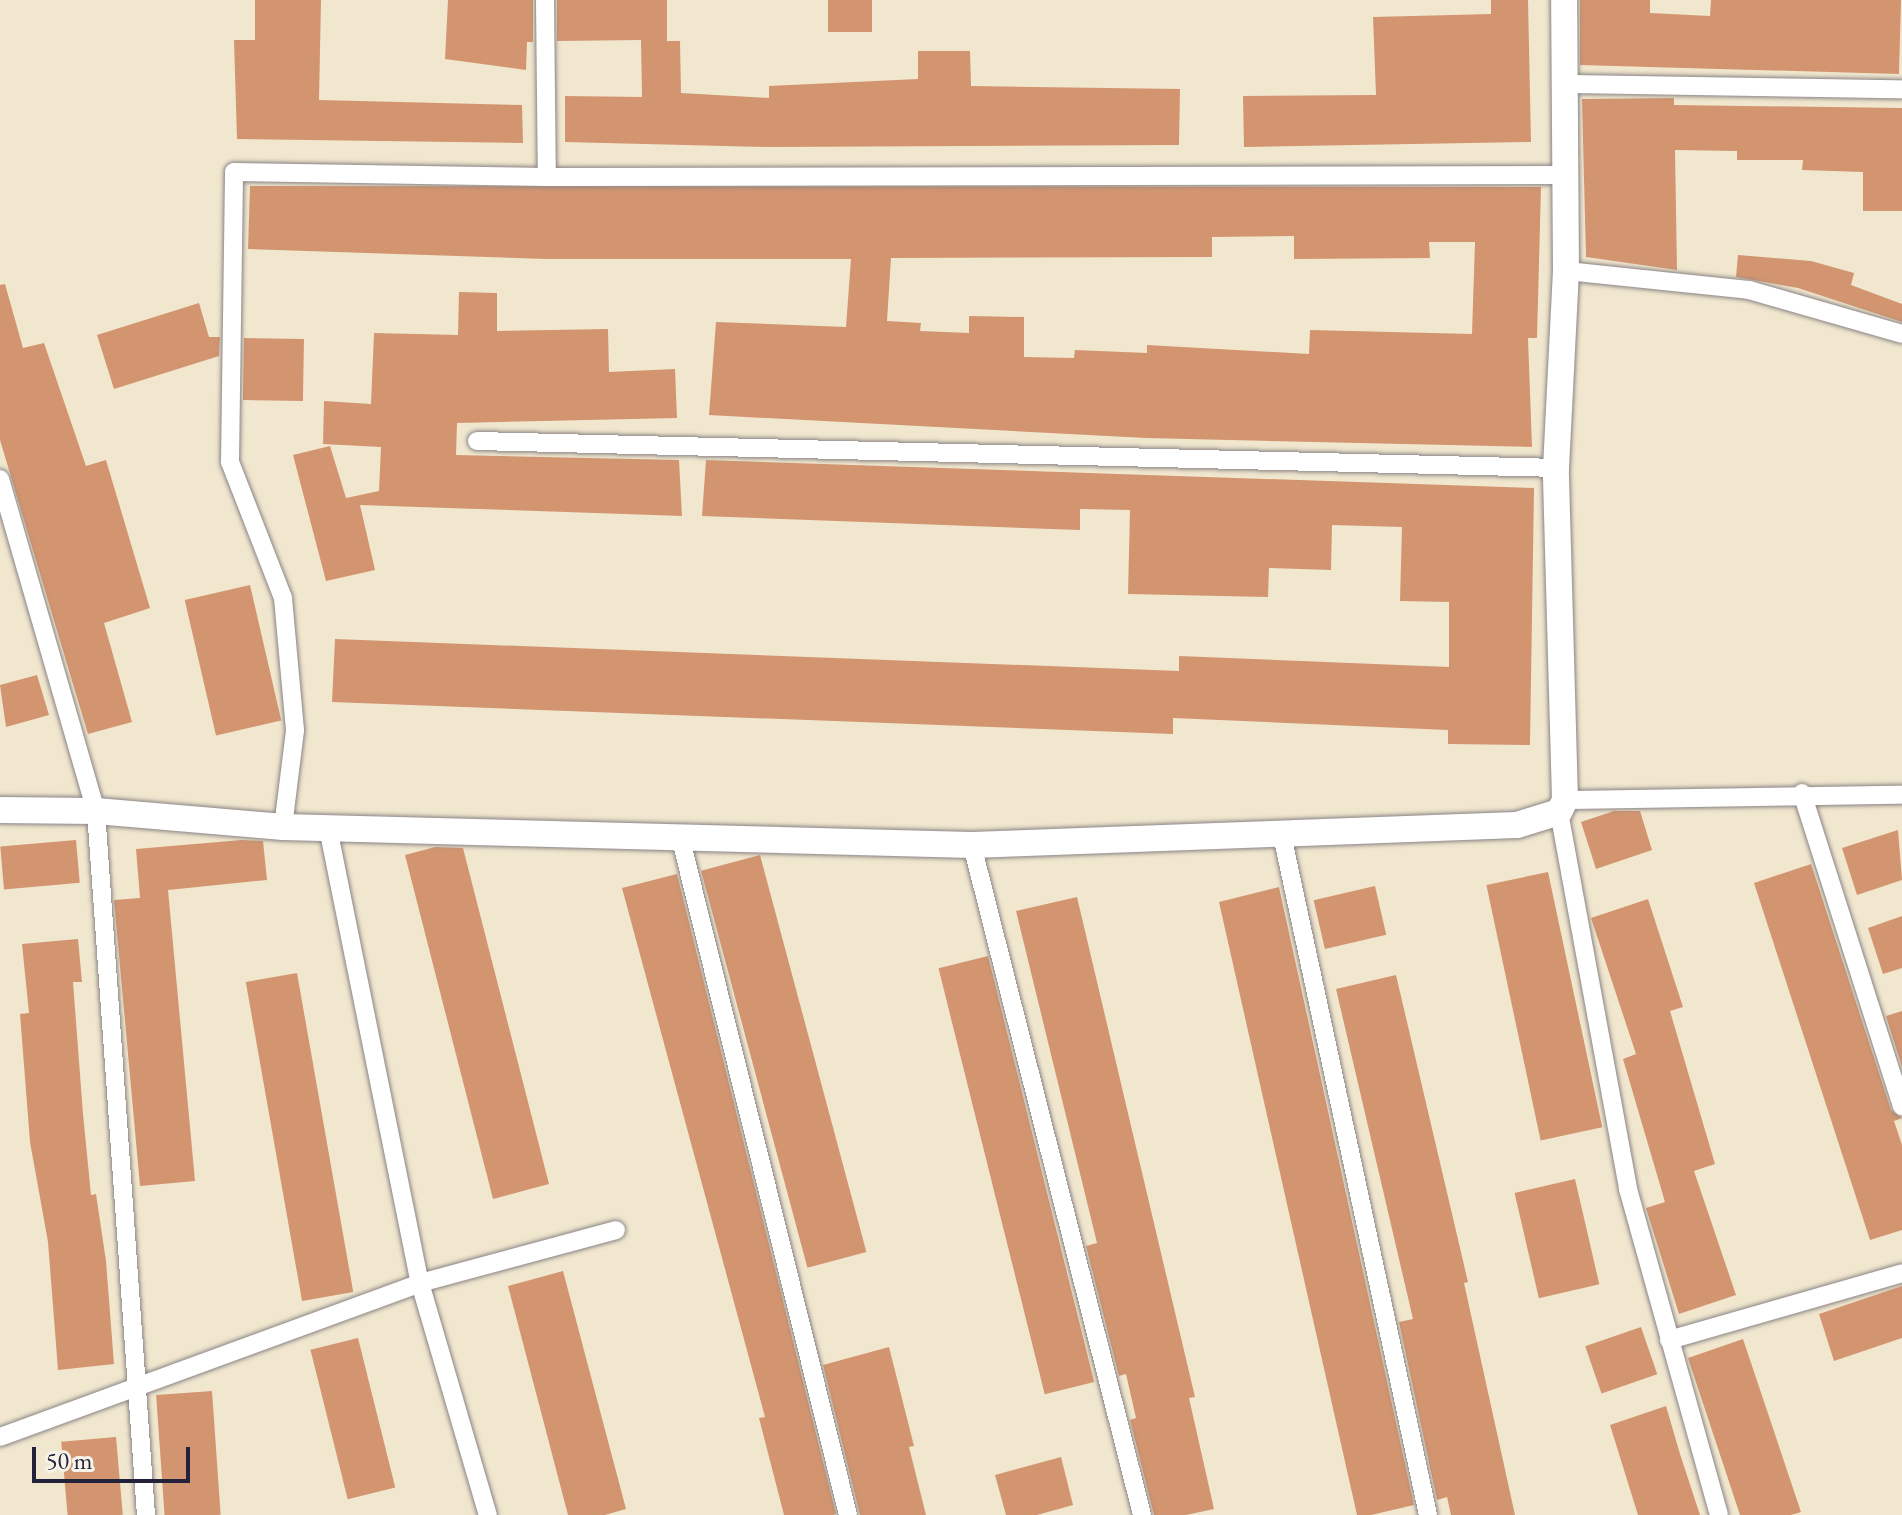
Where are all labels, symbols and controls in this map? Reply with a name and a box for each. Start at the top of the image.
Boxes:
scale bar [36,1431,194,1481]
text: 50 m [46,1445,93,1476]

